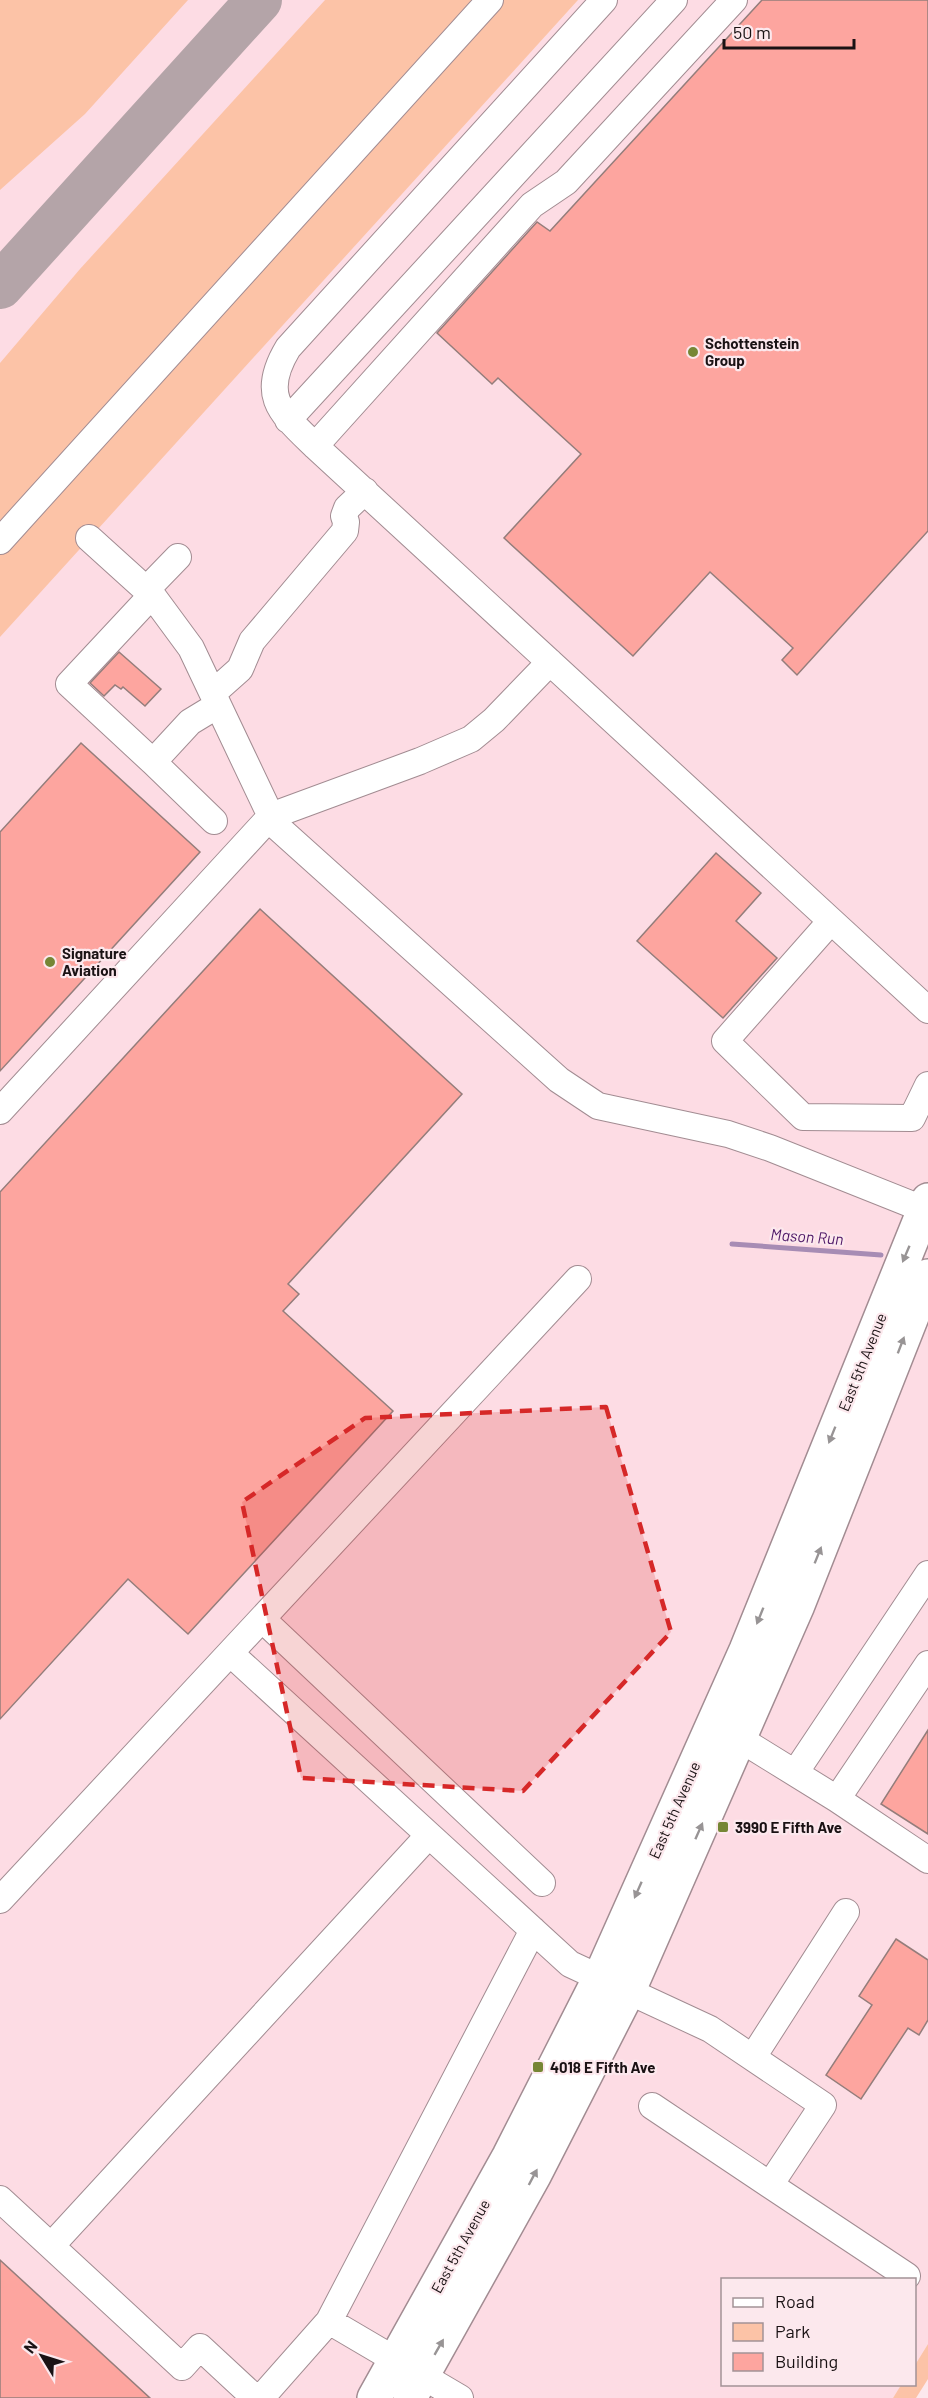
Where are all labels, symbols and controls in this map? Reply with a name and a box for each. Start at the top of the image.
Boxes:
scale bar [724,12,854,50]
text: 50 m [733,21,771,43]
place label: Schottenstein Group [705,334,799,369]
marker: Schottenstein Group [686,345,700,359]
place label: Signature Aviation [62,944,127,979]
marker: Signature Aviation [43,955,57,969]
water label: Mason Run [770,1224,844,1248]
one-way arrow [901,1246,911,1264]
street label: East 5th Avenue [834,1310,890,1414]
one-way arrow [896,1336,906,1354]
one-way arrow [827,1426,836,1444]
one-way arrow [813,1546,823,1564]
one-way arrow [755,1607,764,1625]
street label: East 5th Avenue [645,1759,703,1861]
place label: 3990 E Fifth Ave [735,1818,842,1836]
marker: 3990 E Fifth Ave [716,1820,730,1834]
one-way arrow [695,1822,704,1839]
one-way arrow [634,1882,643,1899]
place label: 4018 E Fifth Ave [550,2058,655,2076]
marker: 4018 E Fifth Ave [531,2060,545,2074]
one-way arrow [528,2168,538,2185]
street label: East 5th Avenue [427,2196,493,2296]
legend [721,2278,916,2386]
text: Road [775,2290,815,2312]
text: Park [775,2320,810,2342]
north arrow [12,2326,72,2386]
text: N [19,2336,41,2356]
one-way arrow [434,2338,444,2355]
text: Building [775,2350,838,2372]

